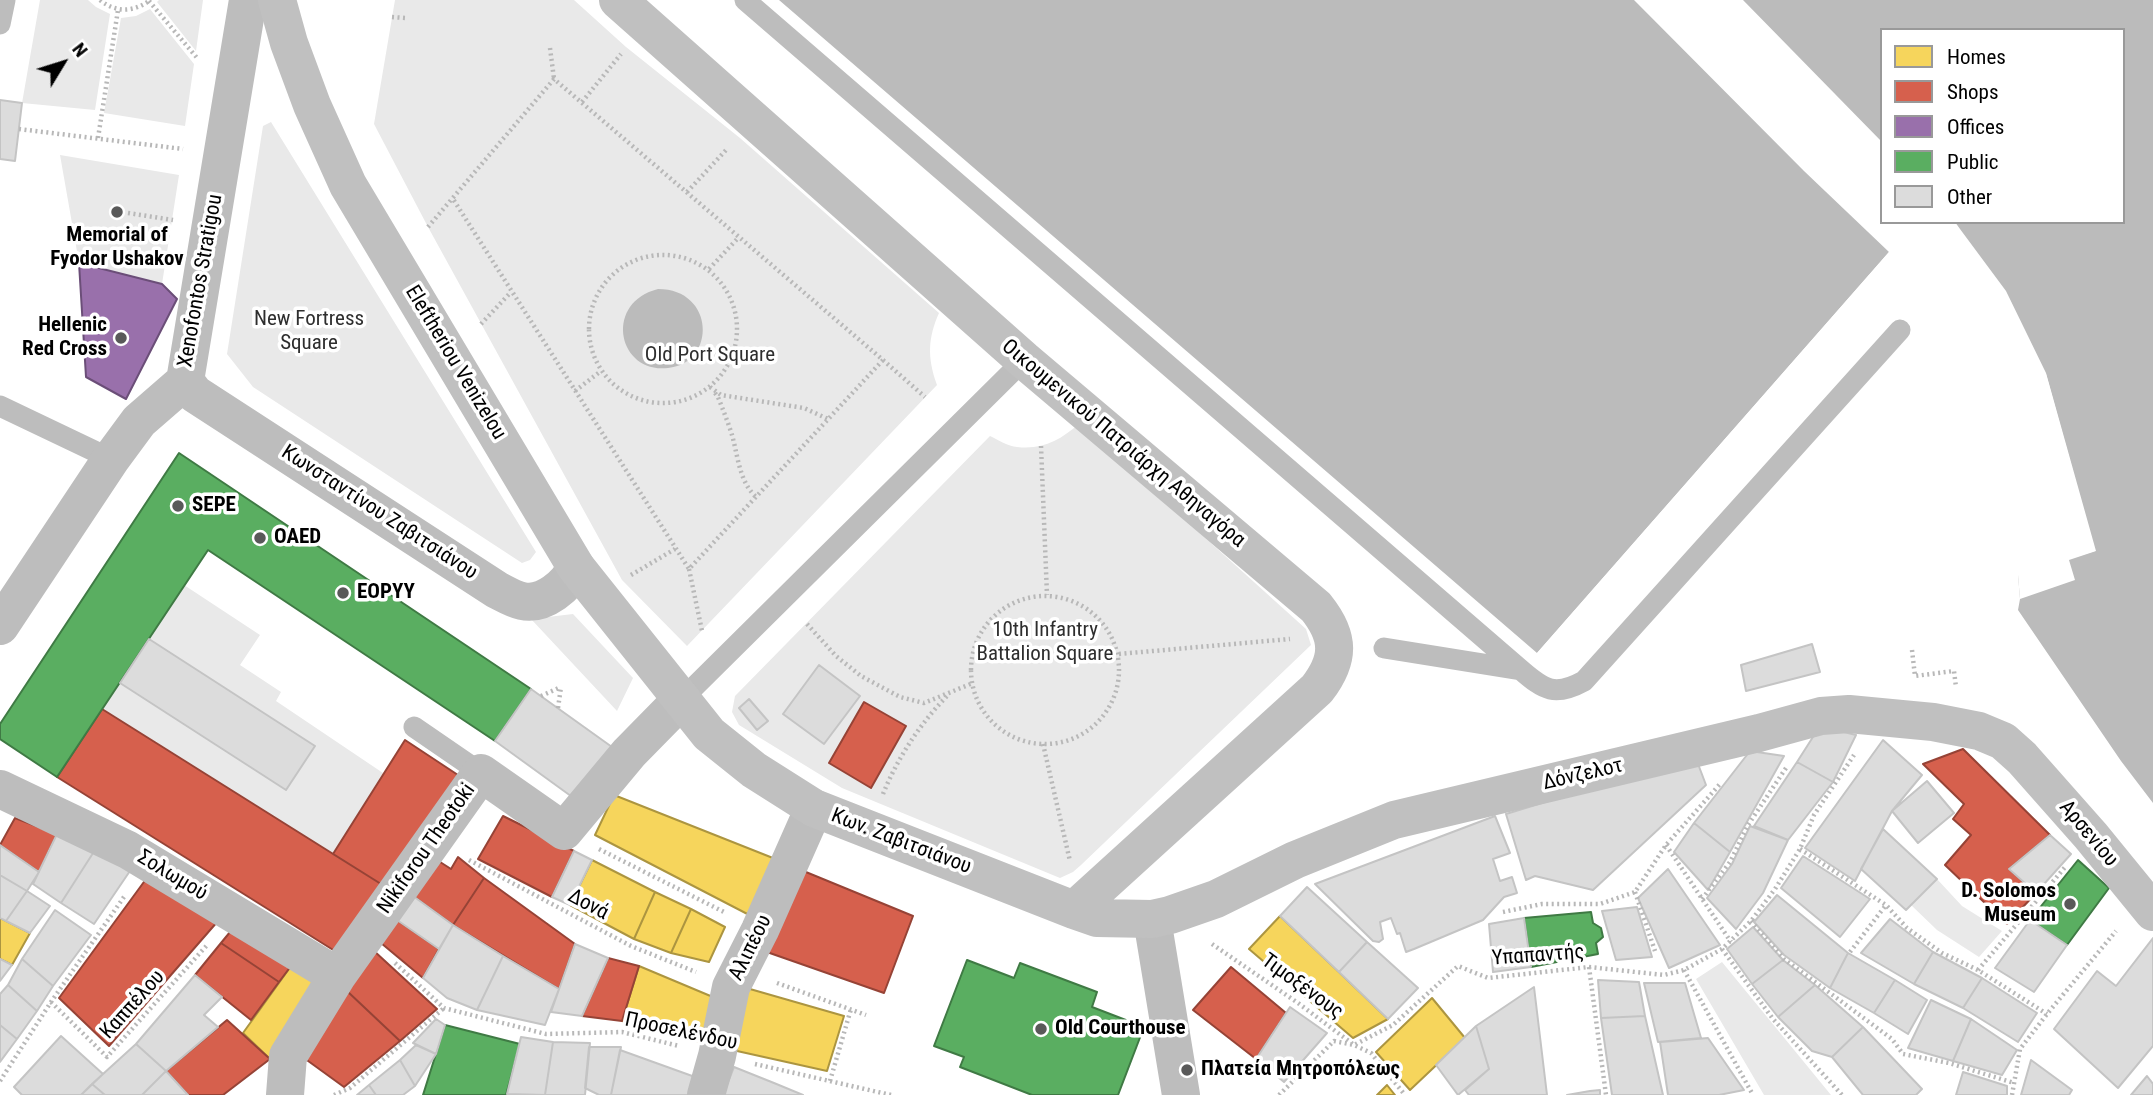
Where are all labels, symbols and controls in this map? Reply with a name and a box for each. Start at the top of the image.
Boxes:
north arrow [28,28,98,98]
legend [1880,28,2125,224]
text: N [67,38,93,61]
text: Homes [1947,45,2006,69]
text: Shops [1947,80,1999,104]
text: Offices [1947,115,2004,139]
text: Public [1947,150,1999,174]
text: Other [1947,185,1992,209]
street label: Xenofontos Stratigou [173,192,229,370]
marker: Memorial of Fyodor Ushakov [109,204,125,220]
place label: Memorial of Fyodor Ushakov [50,223,184,273]
street label: Eleftheriou Venizelou [399,281,511,445]
park label: New Fortress Square [254,307,364,357]
place label: Hellenic Red Cross [22,313,107,363]
marker: Hellenic Red Cross [113,330,129,346]
street label: Οικουμενικού Πατριάρχη Αθηναγόρα [996,335,1250,553]
park label: Old Port Square [645,343,775,369]
street label: Κωνσταντίνου Ζαβιτσιάνου [276,440,482,586]
place label: SEPE [192,493,236,519]
marker: SEPE [170,498,186,514]
place label: OAED [274,525,321,551]
marker: OAED [252,530,268,546]
place label: EOPYY [357,580,415,606]
marker: EOPYY [335,585,351,601]
park label: 10th Infantry Battalion Square [977,618,1113,668]
street label: Δόνζελοτ [1540,754,1626,796]
street label: Nikiforou Theotoki [373,779,481,919]
street label: Αρσενίου [2053,796,2123,872]
street label: Κων. Ζαβιτσιάνου [827,804,975,880]
street label: Σολωμού [132,845,212,907]
place label: D. Solomos Museum [1961,879,2056,929]
street label: Δονά [563,884,613,926]
marker: D. Solomos Museum [2062,896,2078,912]
street label: Αλιπέου [724,911,778,985]
street label: Υπαπαντής [1491,940,1585,972]
street label: Τιμοξένους [1256,949,1348,1025]
street label: Καππέλου [95,965,171,1045]
street label: Προσελένδου [622,1008,740,1056]
place label: Old Courthouse [1055,1016,1186,1042]
marker: Old Courthouse [1033,1021,1049,1037]
place label: Πλατεία Μητροπόλεως [1201,1057,1400,1083]
marker: Πλατεία Μητροπόλεως [1179,1062,1195,1078]

